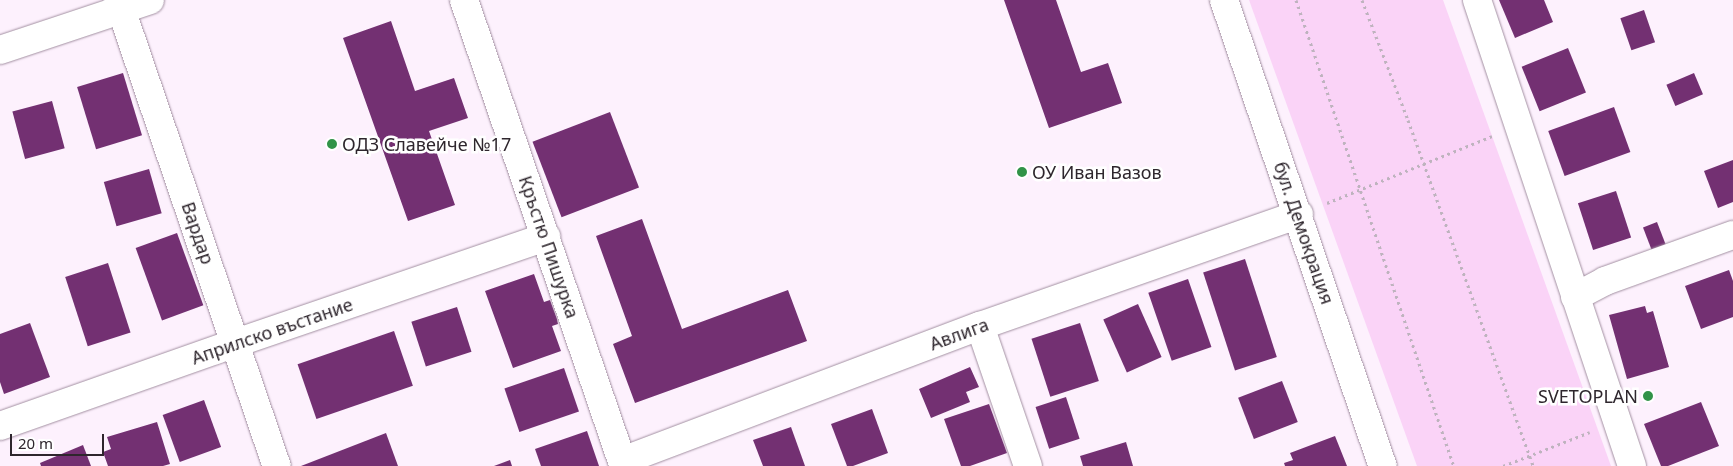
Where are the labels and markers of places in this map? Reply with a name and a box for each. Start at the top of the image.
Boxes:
place label: ОДЗ Славейче №17 [342,133,511,155]
marker: ОДЗ Славейче №17 [326,138,338,150]
place label: ОУ Иван Вазов [1032,161,1162,183]
marker: ОУ Иван Вазов [1016,166,1028,178]
place label: SVETOPLAN [1538,385,1638,407]
marker: SVETOPLAN [1642,390,1654,402]

